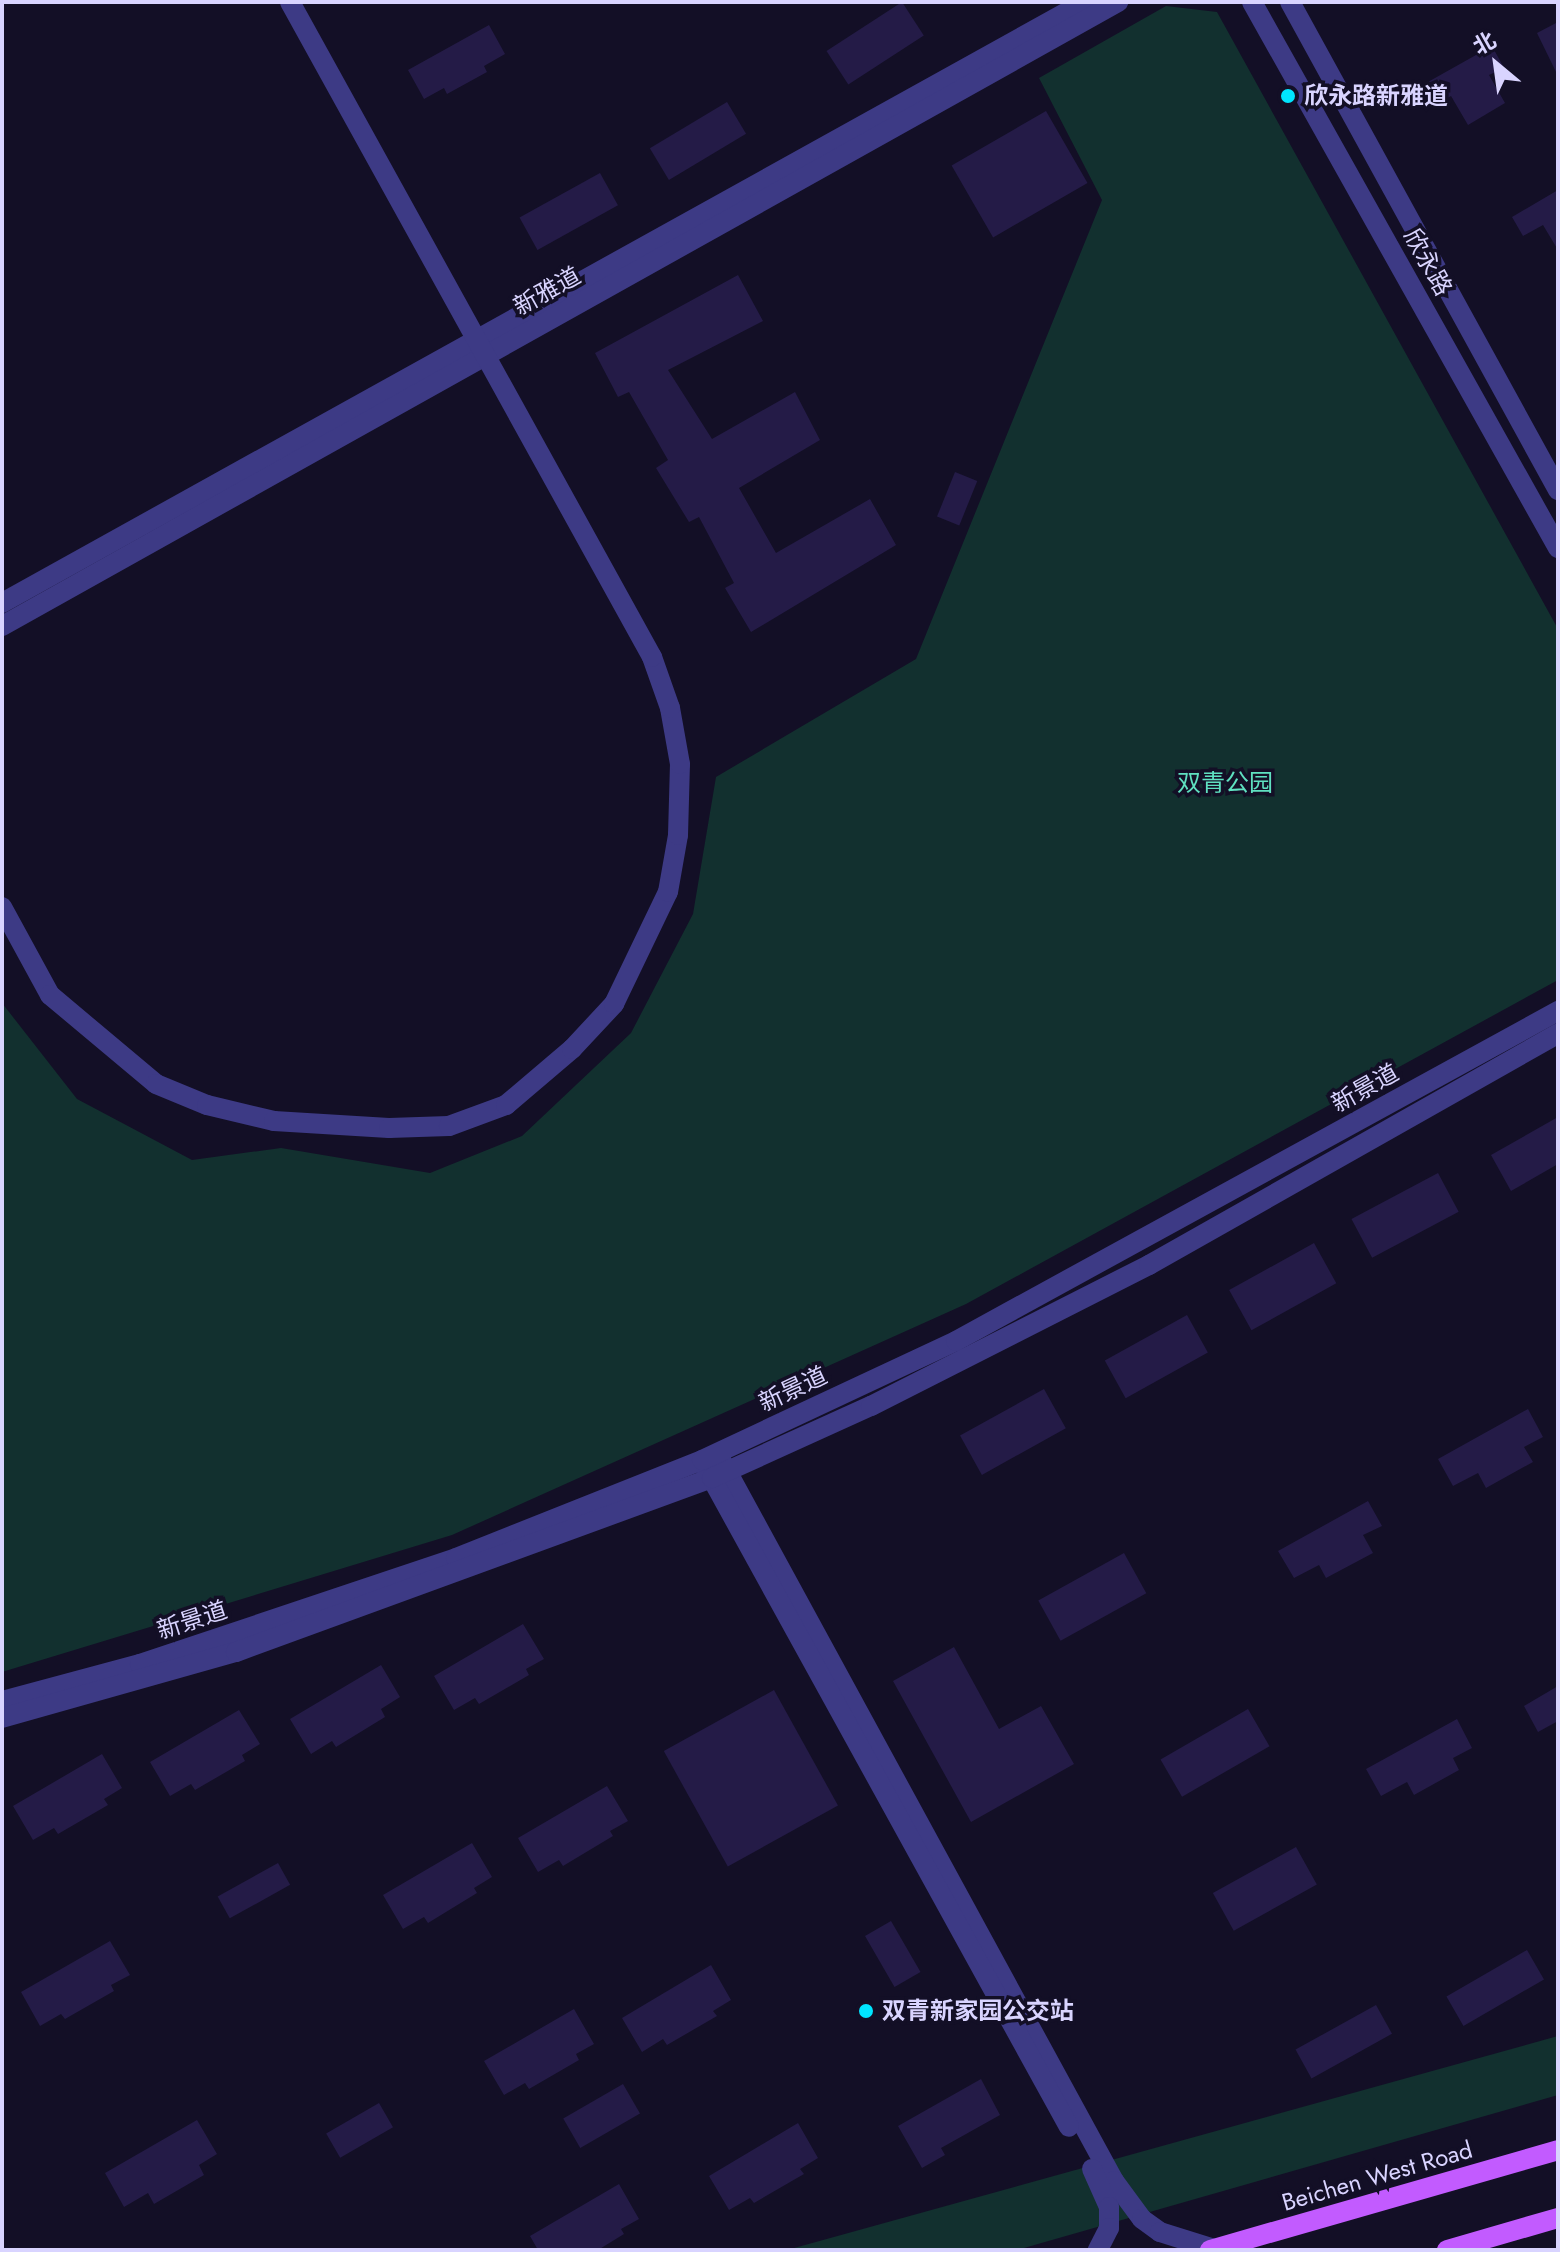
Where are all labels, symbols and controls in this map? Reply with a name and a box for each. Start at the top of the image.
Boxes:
north arrow [1456,24,1536,104]
text: 北 [1467,24,1502,62]
place label: 欣永路新雅道 [1304,82,1448,110]
marker: 欣永路新雅道 [1279,87,1297,105]
street label: 欣永路 [1398,224,1458,300]
street label: 新雅道 [509,261,585,321]
park label: 双青公园 [1177,769,1273,797]
street label: 新景道 [1327,1058,1403,1118]
street label: 新景道 [754,1361,832,1417]
street label: 新景道 [153,1595,231,1645]
place label: 双青新家园公交站 [882,1997,1074,2025]
marker: 双青新家园公交站 [857,2002,875,2020]
street label: Beichen West Road [1278,2135,1476,2217]

